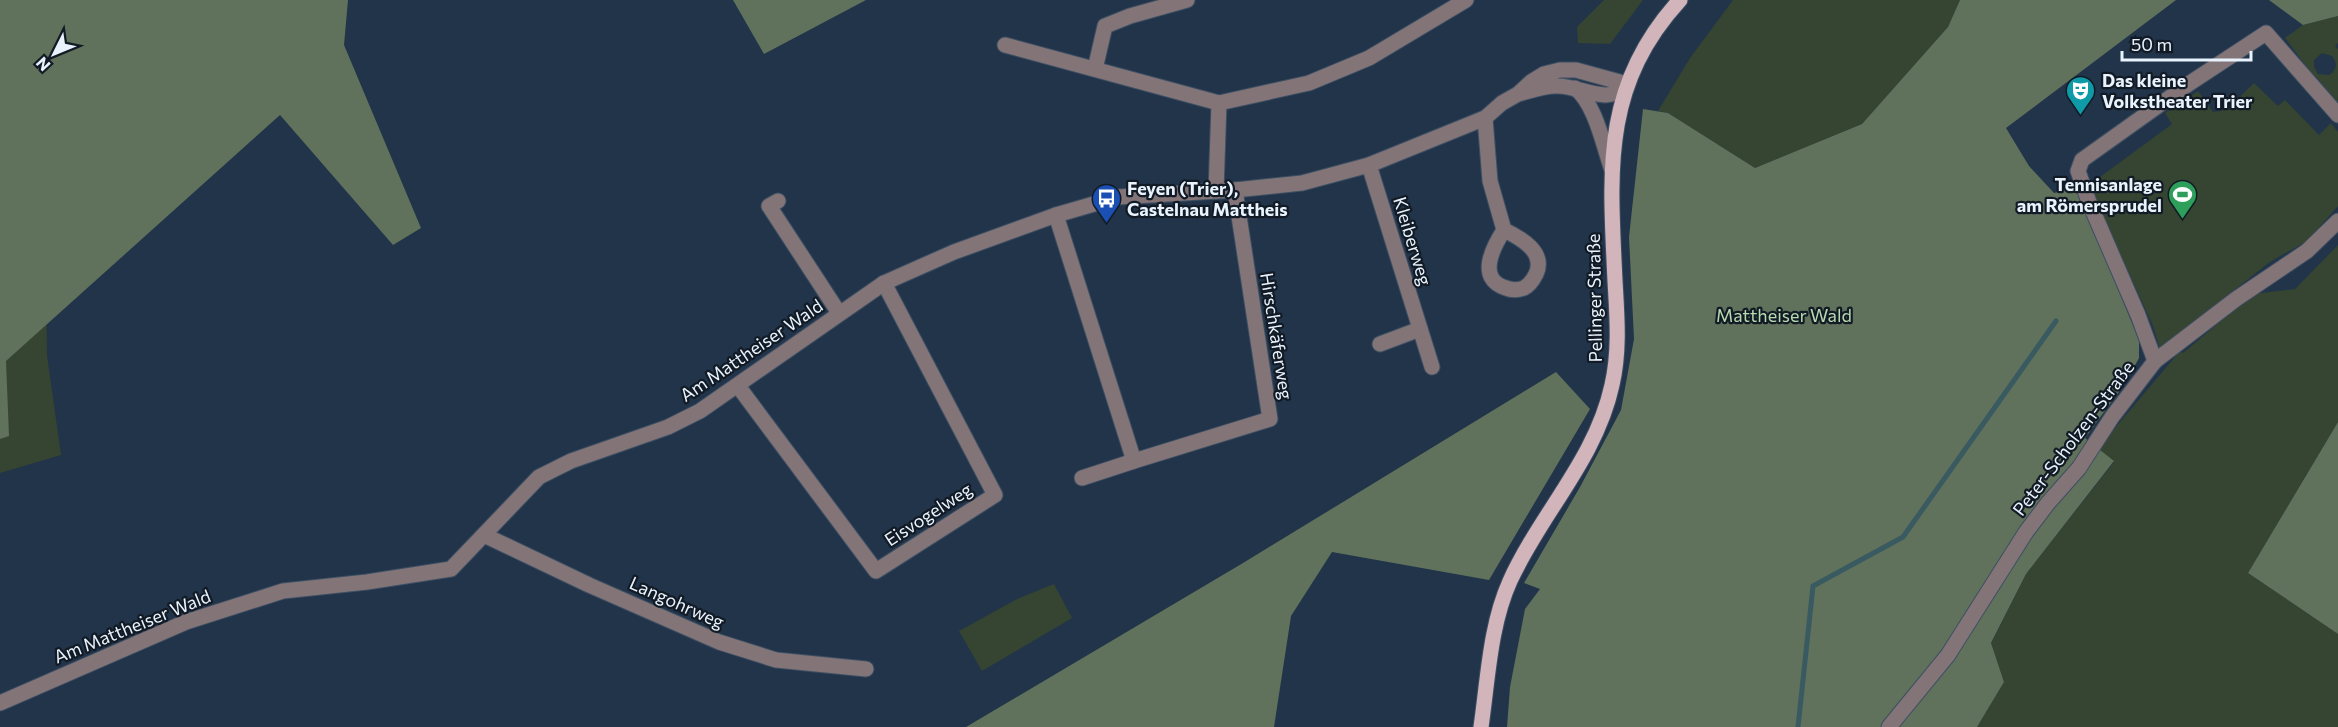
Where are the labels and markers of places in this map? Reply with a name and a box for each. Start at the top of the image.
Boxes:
place label: Das kleine Volkstheater Trier [2102,69,2253,112]
theatre icon: Das kleine Volkstheater Trier [2065,74,2097,116]
place label: Tennisanlage am Römersprudel [2017,173,2162,216]
place label: Feyen (Trier), Castelnau Mattheis [1127,177,1288,220]
sports icon: Tennisanlage am Römersprudel [2167,178,2199,220]
bus stop icon: Feyen (Trier), Castelnau Mattheis [1090,182,1122,224]

